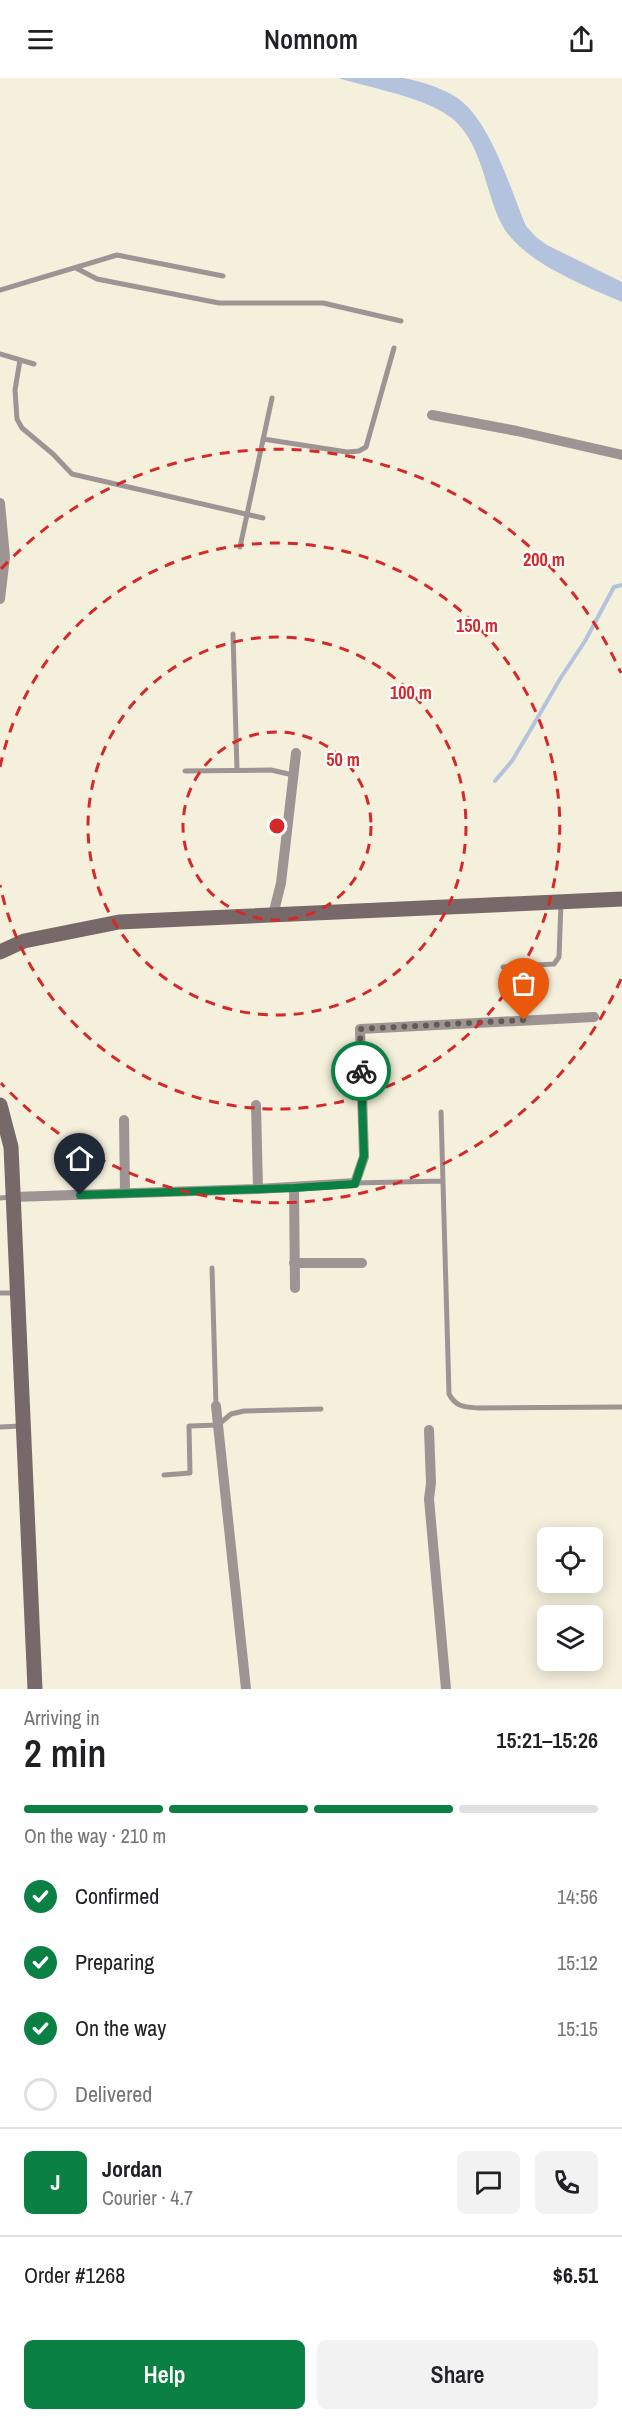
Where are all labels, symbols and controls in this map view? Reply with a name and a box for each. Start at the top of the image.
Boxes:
text: Nomnom [264,21,358,57]
icon: menu [24,23,57,56]
icon: share [565,23,598,56]
text: 200 m [523,547,565,572]
text: 150 m [456,613,498,638]
text: 100 m [390,680,432,705]
text: 50 m [326,747,360,772]
centre of rings [267,816,287,836]
pin [498,958,549,1020]
icon: bag [507,967,540,1000]
courier [331,1041,391,1101]
icon: bike [345,1055,378,1088]
pin [54,1133,105,1195]
icon: home [63,1142,96,1175]
map controls [537,1527,603,1671]
button: locate [537,1527,603,1593]
button: layers [537,1605,603,1671]
text: Arriving in [24,1704,100,1731]
text: 15:21–15:26 [496,1725,598,1755]
text: 2 min [24,1727,106,1779]
text: On the way · 210 m [24,1822,166,1849]
icon: check [24,1880,57,1913]
text: Confirmed [75,1881,159,1911]
text: 14:56 [557,1883,598,1910]
icon: check [24,1946,57,1979]
text: Preparing [75,1947,154,1977]
text: 15:12 [557,1949,598,1976]
icon: check [24,2012,57,2045]
text: On the way [75,2013,166,2043]
text: 15:15 [557,2015,598,2042]
text: Delivered [75,2079,152,2109]
button: chat [457,2151,520,2214]
button: phone [535,2151,598,2214]
text: Jordan [102,2154,162,2184]
text: J [50,2167,61,2197]
text: Courier · 4.7 [102,2184,193,2211]
text: Order #1268 [24,2260,125,2290]
text: $6.51 [553,2260,598,2290]
button: Help [24,2340,305,2409]
button: Share [317,2340,598,2409]

